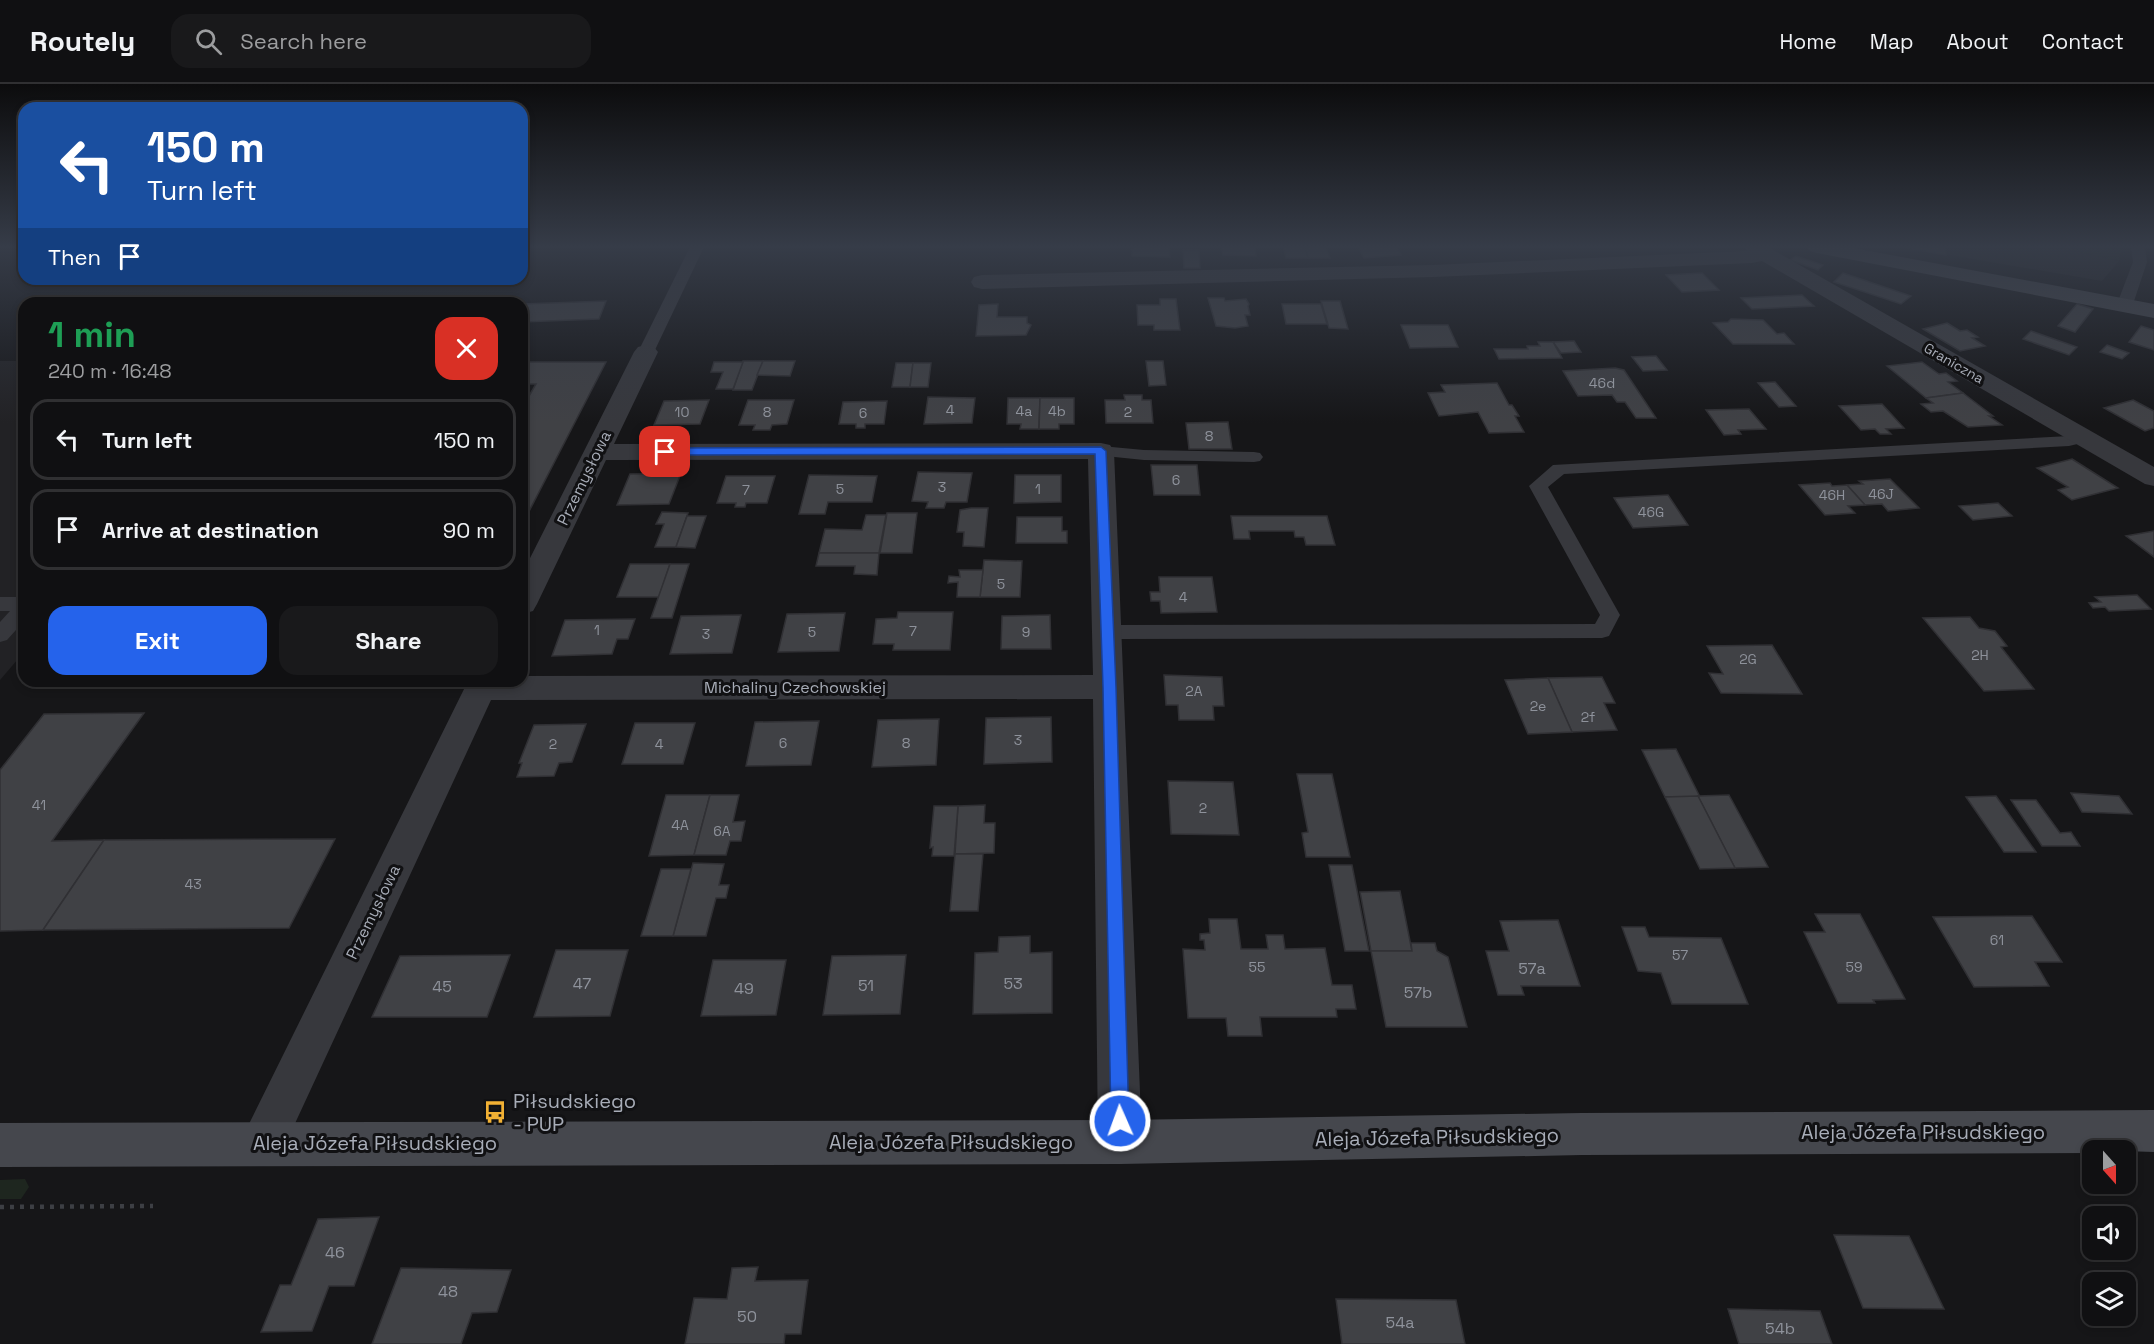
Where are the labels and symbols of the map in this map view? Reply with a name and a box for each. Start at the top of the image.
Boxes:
street label: Graniczna [1921,339,1987,387]
house number: 46d [1589,374,1615,392]
house number: 4 [946,401,955,419]
house number: 4a [1016,402,1032,420]
house number: 4b [1048,402,1066,420]
house number: 10 [675,403,689,421]
house number: 8 [763,403,772,421]
house number: 2 [1124,403,1132,421]
house number: 6 [859,404,867,422]
pin [639,426,690,477]
street label: Przemysłowa [552,427,616,529]
house number: 8 [1205,427,1214,445]
house number: 6 [1172,471,1180,489]
house number: 3 [938,478,946,496]
house number: 5 [836,480,844,498]
house number: 1 [1035,480,1041,498]
house number: 7 [742,481,750,499]
house number: 46J [1868,485,1894,503]
house number: 46H [1819,486,1845,504]
house number: 46G [1638,503,1664,521]
house number: 5 [997,575,1005,593]
house number: 4 [1179,588,1188,606]
house number: 1 [594,621,600,639]
house number: 7 [909,622,917,640]
house number: 5 [808,623,816,641]
house number: 9 [1022,623,1030,641]
house number: 3 [702,625,710,643]
house number: 2H [1971,646,1989,664]
house number: 2G [1739,650,1757,668]
street label: Michaliny Czechowskiej [704,677,886,698]
house number: 2A [1185,682,1203,700]
house number: 2e [1530,697,1546,715]
house number: 2f [1581,708,1595,726]
house number: 3 [1014,731,1022,749]
house number: 6 [779,734,787,752]
house number: 8 [902,734,911,752]
house number: 2 [549,735,557,753]
house number: 4 [655,735,664,753]
house number: 41 [32,796,46,814]
house number: 2 [1199,799,1207,817]
house number: 4A [671,816,689,834]
house number: 6A [713,822,731,840]
street label: Przemysłowa [341,861,405,963]
house number: 43 [184,875,202,893]
house number: 61 [1990,931,2004,949]
house number: 57 [1672,946,1688,964]
house number: 55 [1249,958,1265,976]
house number: 57a [1518,958,1546,979]
house number: 59 [1846,958,1862,976]
house number: 47 [573,973,591,994]
house number: 53 [1003,973,1023,994]
house number: 51 [858,975,874,996]
house number: 45 [432,976,452,997]
house number: 49 [734,978,754,999]
house number: 57b [1404,982,1432,1003]
place label: Piłsudskiego - PUP [513,1088,636,1137]
position arrow [1088,1089,1152,1153]
bus stop icon: Piłsudskiego - PUP [482,1099,508,1125]
street label: Aleja Józefa Piłsudskiego [1801,1119,2045,1145]
street label: Aleja Józefa Piłsudskiego [1315,1122,1559,1152]
street label: Aleja Józefa Piłsudskiego [829,1129,1073,1155]
street label: Aleja Józefa Piłsudskiego [253,1130,497,1156]
north arrow [2082,1140,2136,1194]
house number: 46 [325,1242,345,1263]
house number: 48 [438,1281,458,1302]
house number: 50 [737,1306,757,1327]
house number: 54a [1386,1312,1414,1333]
house number: 54b [1765,1318,1795,1339]

